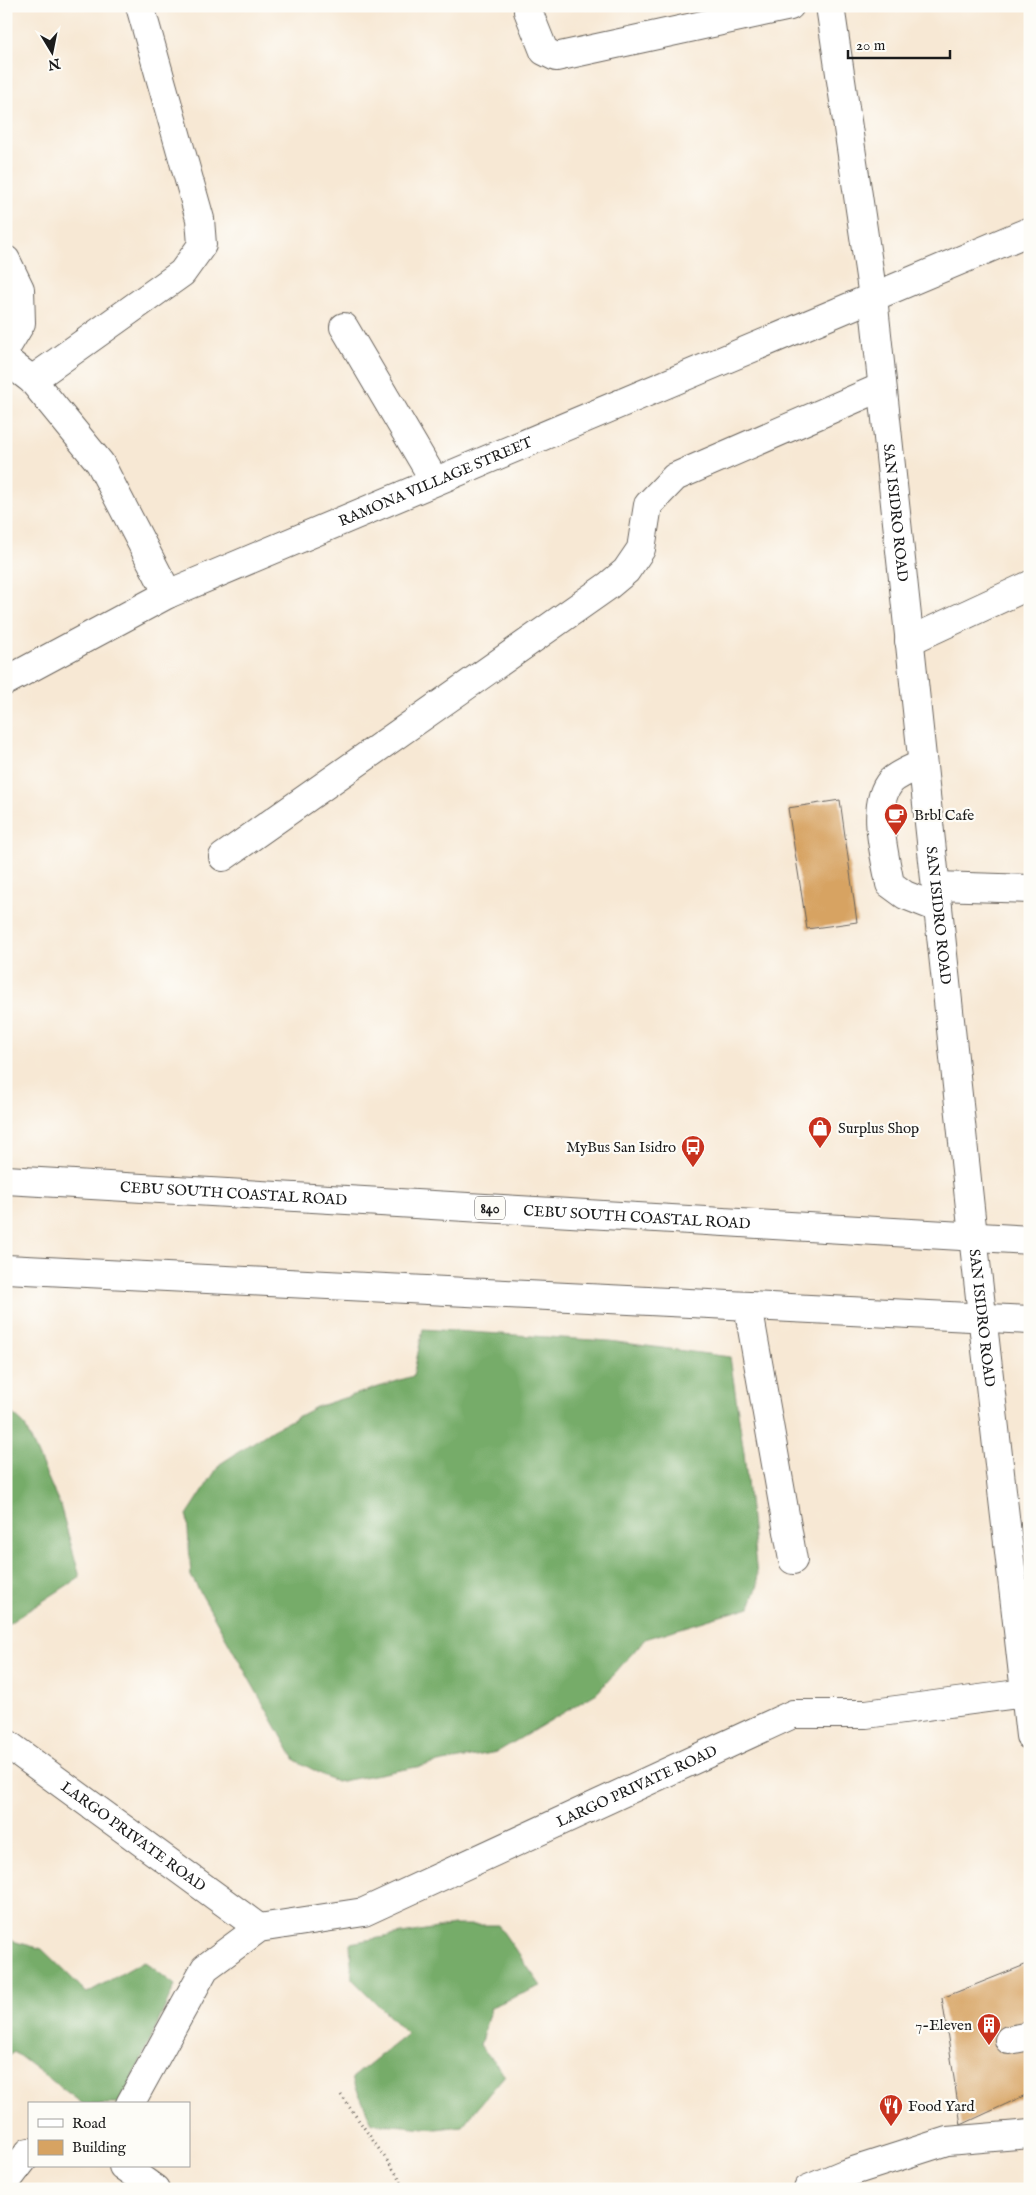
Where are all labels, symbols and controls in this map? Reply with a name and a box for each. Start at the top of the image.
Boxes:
north arrow [28,28,78,78]
scale bar [848,28,951,60]
text: 20 m [856,36,886,55]
text: N [47,54,63,74]
street label: RAMONA VILLAGE STREET [336,433,535,531]
street label: SAN ISIDRO ROAD [879,443,912,583]
cafe icon: Brbl Cafe [883,802,909,836]
place label: Brbl Cafe [914,806,974,825]
street label: SAN ISIDRO ROAD [922,845,955,985]
shop icon: Surplus Shop [807,1115,833,1149]
place label: Surplus Shop [838,1119,919,1138]
bus stop icon: MyBus San Isidro [680,1134,706,1168]
place label: MyBus San Isidro [566,1138,676,1157]
street label: CEBU SOUTH COASTAL ROAD [119,1178,348,1210]
road number: 840 [475,1196,505,1220]
street label: CEBU SOUTH COASTAL ROAD [523,1201,751,1234]
street label: SAN ISIDRO ROAD [965,1248,999,1388]
street label: LARGO PRIVATE ROAD [553,1741,720,1832]
street label: LARGO PRIVATE ROAD [57,1777,209,1896]
building icon: 7-Eleven [976,2012,1002,2046]
place label: 7-Eleven [915,2016,972,2035]
restaurant icon: Food Yard [878,2093,904,2127]
place label: Food Yard [908,2097,976,2116]
legend [28,2102,190,2168]
text: Road [72,2114,107,2133]
text: Building [72,2138,127,2157]

